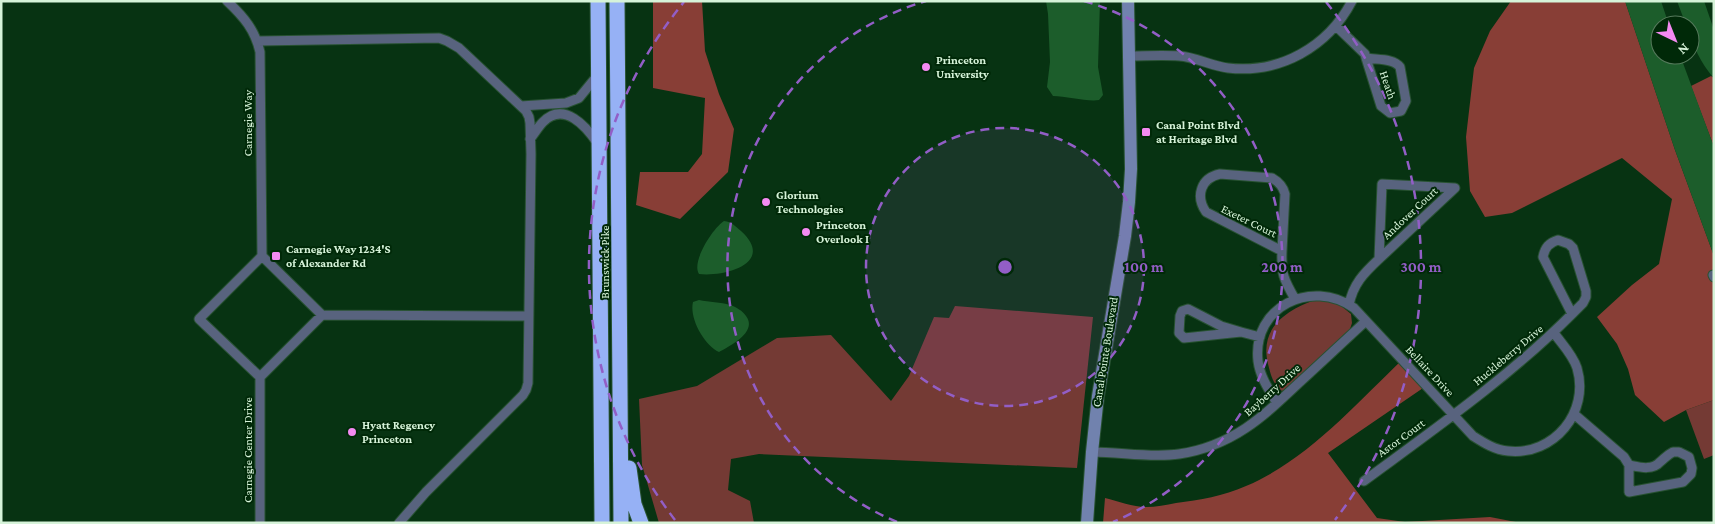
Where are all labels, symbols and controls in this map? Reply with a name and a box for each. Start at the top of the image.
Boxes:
north arrow [1650,15,1700,65]
text: N [1675,40,1693,59]
place label: Princeton University [936,53,989,81]
marker: Princeton University [920,61,932,73]
street label: Heath [1377,69,1400,102]
street label: Carnegie Way [241,89,255,156]
place label: Canal Point Blvd at Heritage Blvd [1156,118,1240,146]
marker: Canal Point Blvd at Heritage Blvd [1140,126,1152,138]
street label: Andover Court [1380,183,1441,242]
place label: Glorium Technologies [776,188,843,216]
marker: Glorium Technologies [760,196,772,208]
street label: Exeter Court [1219,201,1280,241]
place label: Princeton Overlook I [816,218,869,246]
street label: Brunswick Pike [598,225,612,299]
marker: Princeton Overlook I [800,226,812,238]
place label: Carnegie Way 1234'S of Alexander Rd [286,242,391,270]
marker: Carnegie Way 1234'S of Alexander Rd [270,250,282,262]
centre of rings [996,258,1014,276]
text: 100 m [1124,259,1164,275]
text: 200 m [1261,259,1303,275]
text: 300 m [1400,259,1442,275]
street label: Canal Pointe Boulevard [1089,295,1121,408]
street label: Huckleberry Drive [1470,322,1546,388]
street label: Bellaire Drive [1403,343,1457,399]
street label: Bayberry Drive [1241,361,1303,419]
street label: Carnegie Center Drive [241,397,255,503]
street label: Astor Court [1374,415,1428,460]
place label: Hyatt Regency Princeton [362,418,435,446]
marker: Hyatt Regency Princeton [346,426,358,438]

